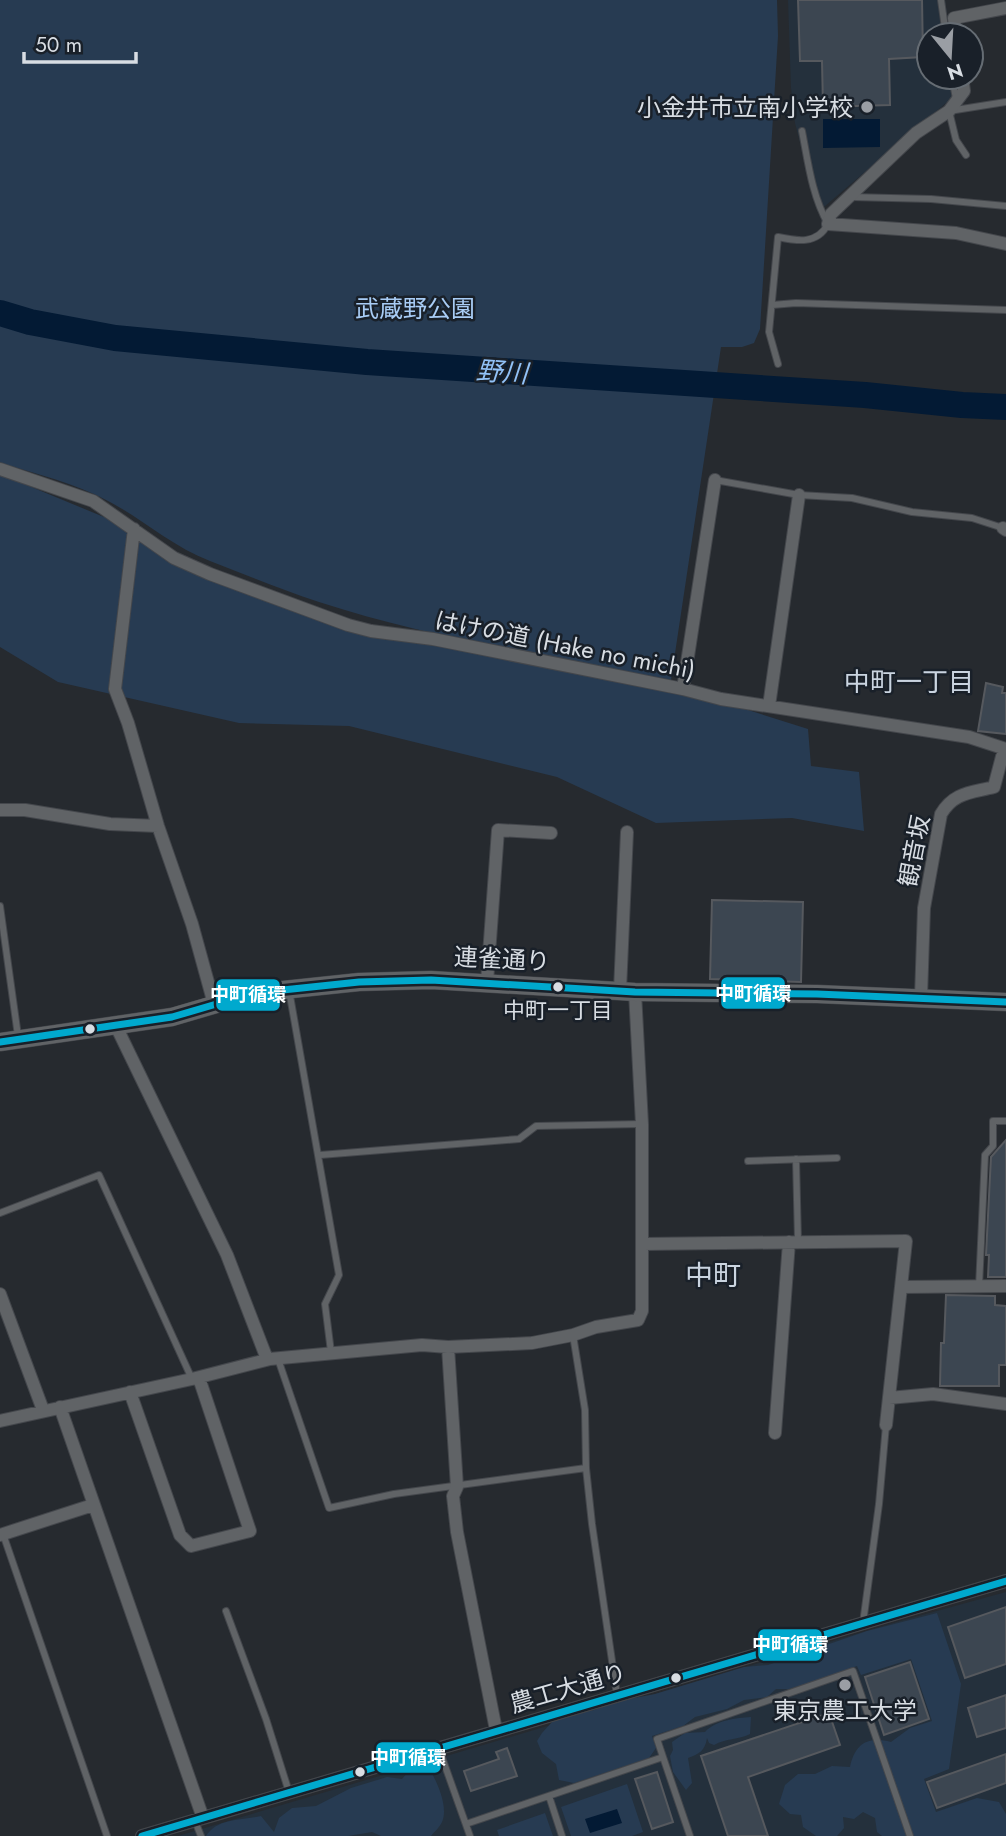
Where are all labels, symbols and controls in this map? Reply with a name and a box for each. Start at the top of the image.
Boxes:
scale bar [24,21,136,65]
north arrow [915,21,985,91]
text: 50 m [35,30,82,60]
text: N [944,57,966,87]
place label: 小金井市立南小学校 [637,90,853,125]
marker: 小金井市立南小学校 [859,99,875,115]
park label: 武蔵野公園 [355,291,475,326]
water label: 野川 [475,351,532,393]
street label: はけの道 (Hake no michi) [432,603,698,687]
district label: 中町一丁目 [844,663,974,701]
street label: 観音坂 [890,812,938,890]
street label: 連雀通り [453,939,551,979]
line badge: 中町循環 [720,976,786,1010]
line badge: 中町循環 [215,978,281,1012]
marker: 中町一丁目 [551,980,565,994]
text: 中町循環 [715,980,791,1007]
text: 中町循環 [210,981,286,1008]
place label: 中町一丁目 [503,994,613,1026]
unlabelled marker [83,1022,97,1036]
district label: 中町 [685,1255,741,1296]
line badge: 中町循環 [757,1628,823,1662]
text: 中町循環 [752,1631,828,1658]
street label: 農工大通り [506,1655,630,1721]
unlabelled marker [669,1671,683,1685]
marker: 東京農工大学 [837,1677,853,1693]
place label: 東京農工大学 [773,1693,917,1728]
line badge: 中町循環 [375,1741,442,1774]
text: 中町循環 [370,1744,446,1771]
unlabelled marker [353,1765,367,1779]

